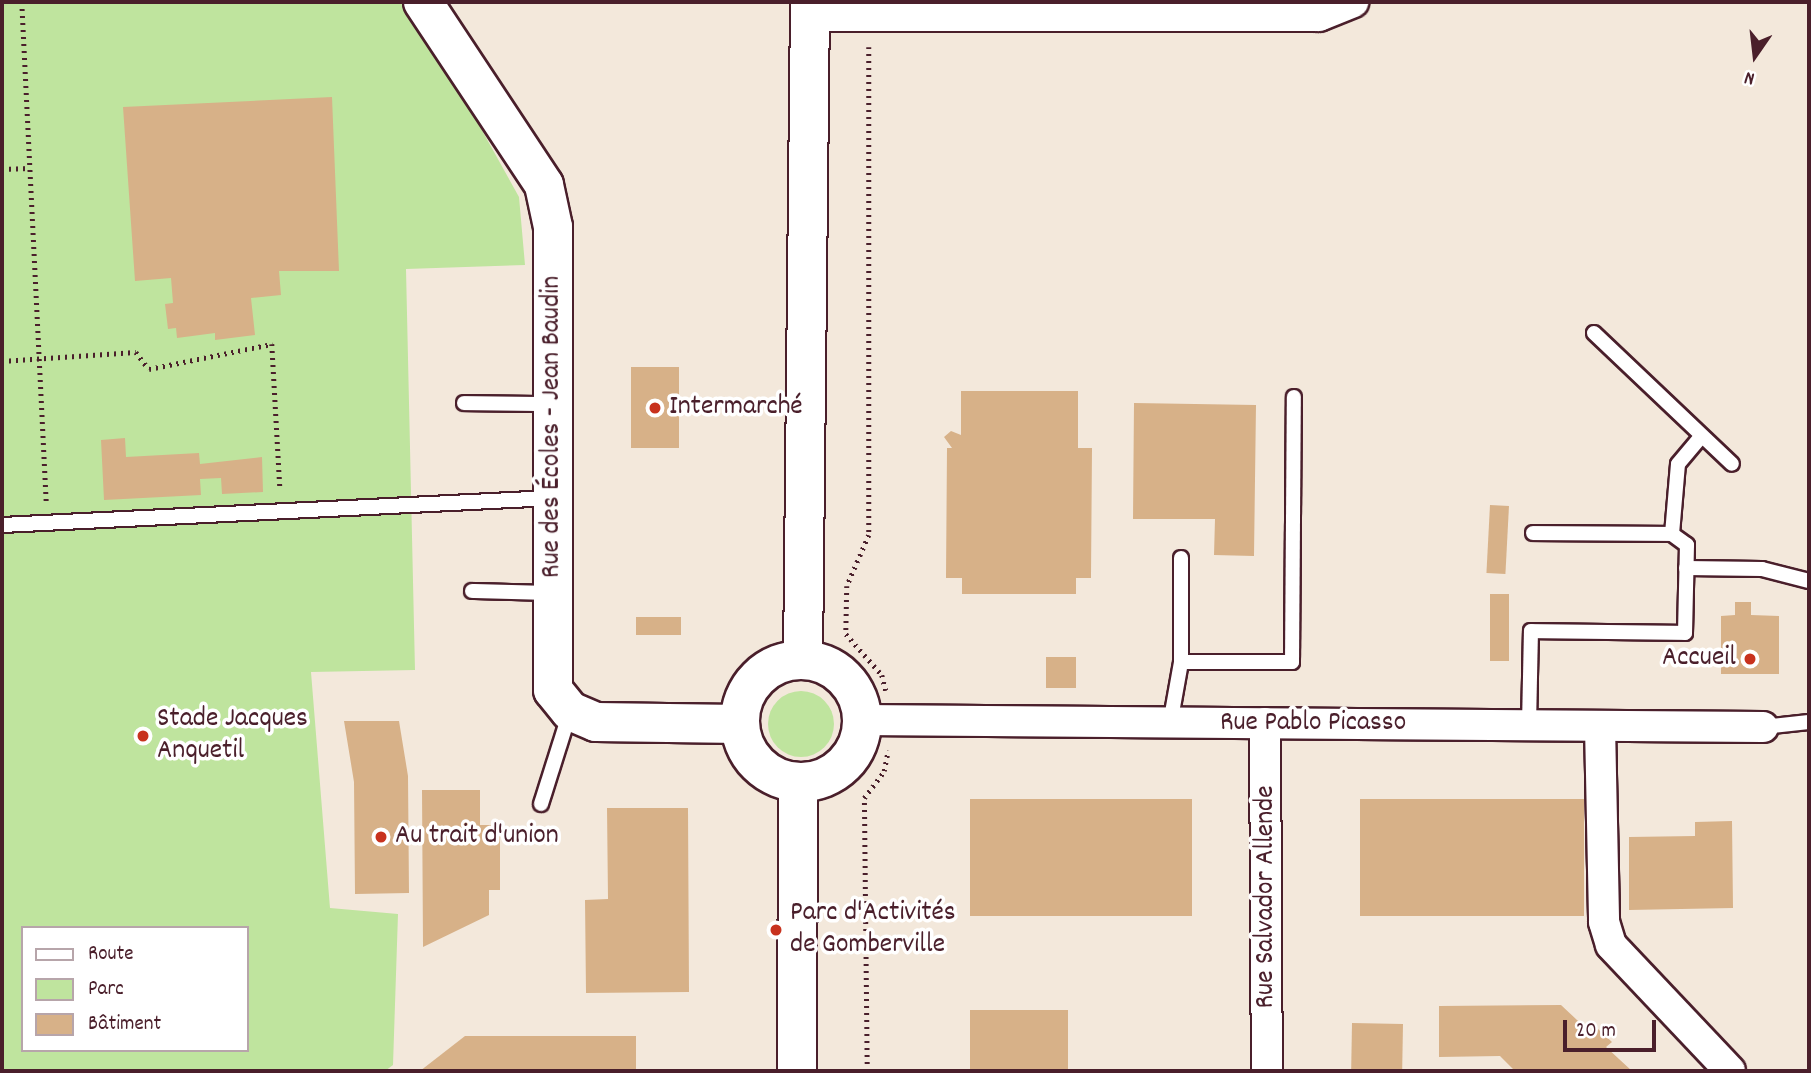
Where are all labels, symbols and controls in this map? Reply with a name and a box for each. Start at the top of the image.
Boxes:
north arrow [1720,21,1790,91]
text: N [1742,63,1758,91]
street label: Rue des Écoles - Jean Baudin [536,276,570,578]
place label: Intermarché [669,391,803,425]
marker: Intermarché [647,400,663,416]
place label: Accueil [1662,642,1736,676]
marker: Accueil [1742,651,1758,667]
place label: Stade Jacques Anquetil [157,703,308,769]
street label: Rue Pablo Picasso [1220,707,1406,741]
marker: Stade Jacques Anquetil [135,728,151,744]
street label: Rue Salvador Allende [1250,785,1284,1009]
place label: Au trait d'union [395,820,559,854]
marker: Au trait d'union [373,829,389,845]
place label: Parc d'Activités de Gomberville [790,897,956,963]
marker: Parc d'Activités de Gomberville [768,922,784,938]
legend [21,926,248,1052]
text: Route [88,940,134,970]
text: Parc [88,975,124,1005]
scale bar [1566,1006,1659,1050]
text: Bâtiment [88,1010,161,1040]
text: 20 m [1576,1017,1616,1047]

